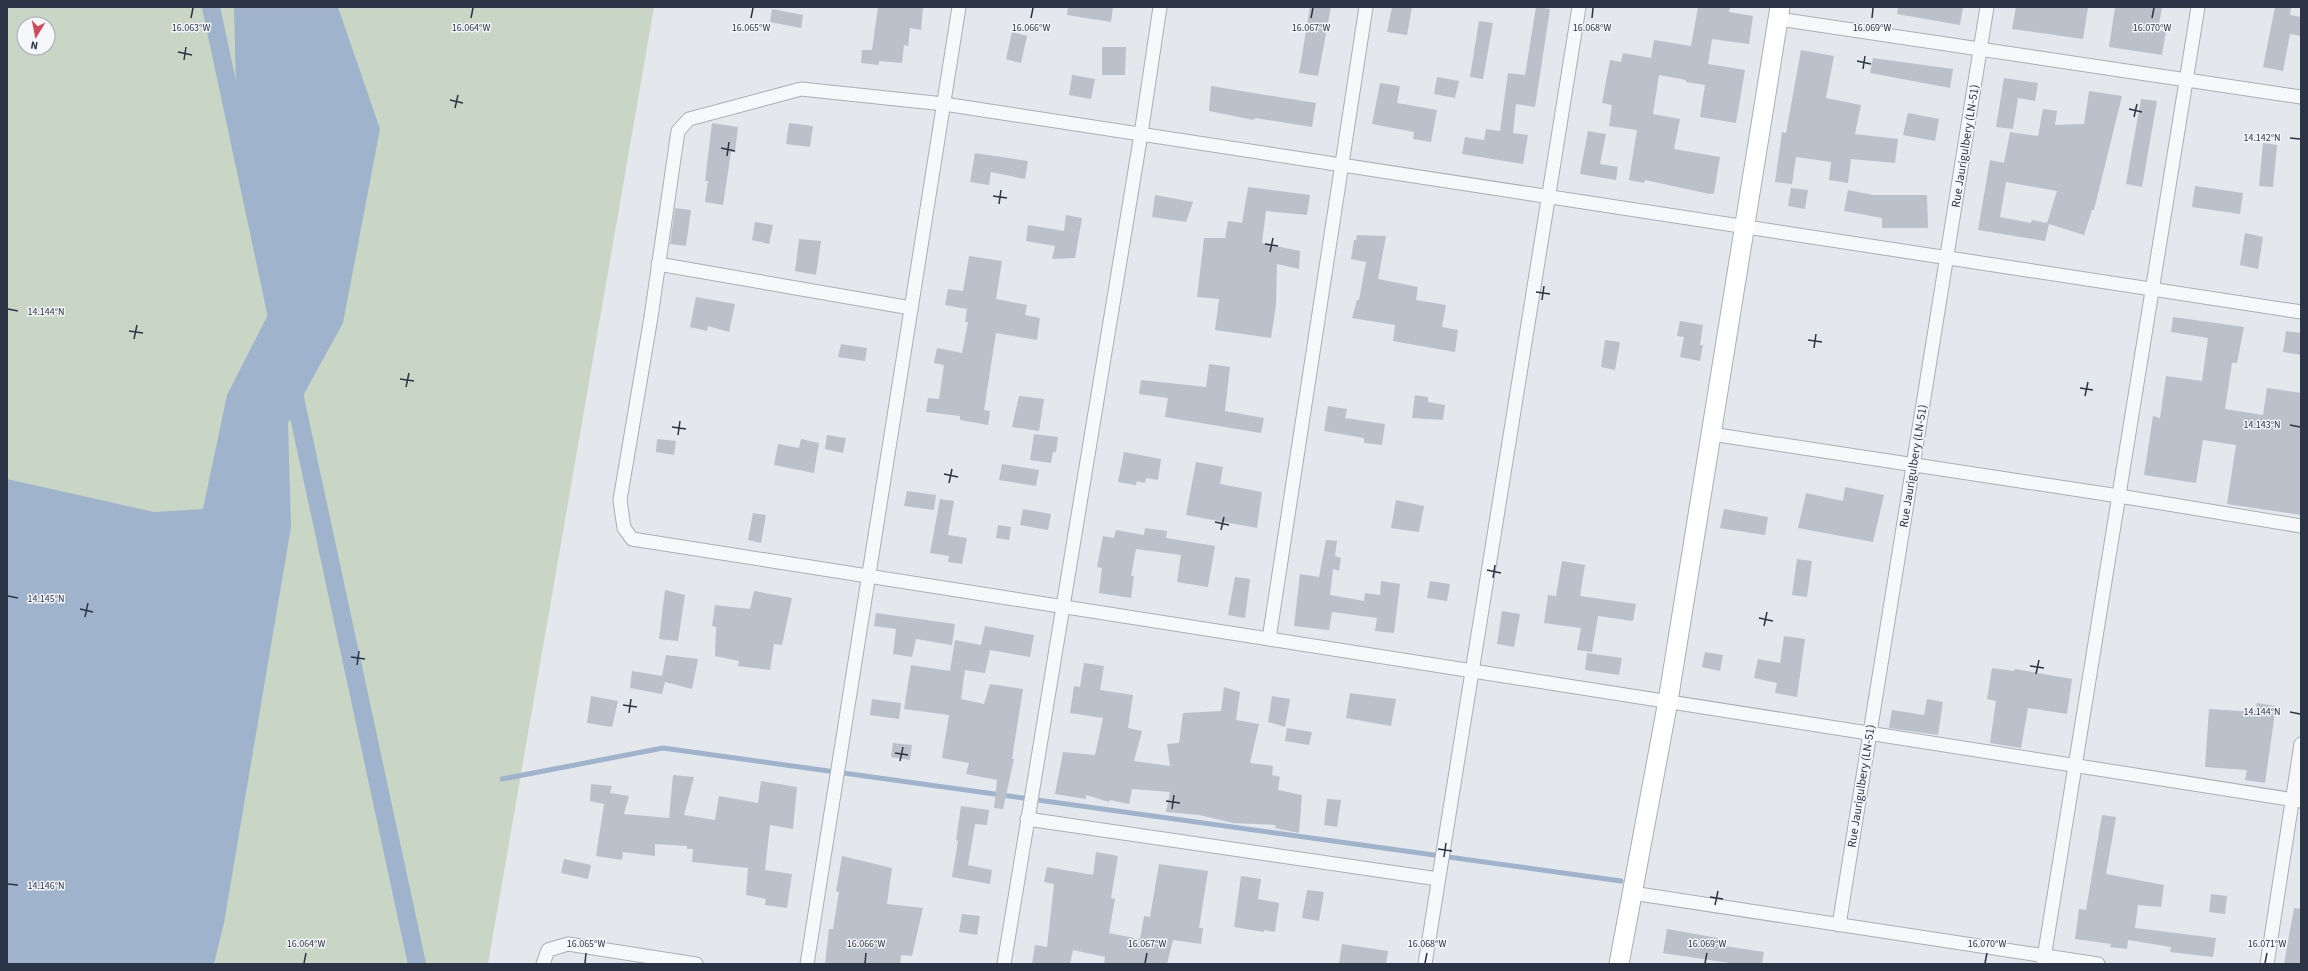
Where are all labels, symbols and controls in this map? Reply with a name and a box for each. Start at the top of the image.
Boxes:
north arrow [16,16,56,56]
text: 16.063°W [172,21,210,35]
text: 16.064°W [452,21,490,35]
text: 16.065°W [732,21,770,35]
text: 16.066°W [1012,21,1050,35]
text: 16.067°W [1292,21,1330,35]
text: 16.068°W [1573,21,1611,35]
text: 16.069°W [1853,21,1891,35]
text: 16.070°W [2133,21,2171,35]
text: N [29,37,39,53]
street label: Rue Jaurigulbery (LN-51) [1947,83,1984,209]
text: 14.142°N [2243,131,2281,145]
text: 14.144°N [27,305,65,319]
street label: Rue Jaurigulbery (LN-51) [1895,403,1932,529]
text: 14.143°N [2243,418,2281,432]
text: 14.145°N [27,592,65,606]
text: 14.144°N [2243,705,2281,719]
street label: Rue Jaurigulbery (LN-51) [1843,723,1880,849]
text: 14.146°N [27,879,65,893]
text: 16.064°W [287,937,325,951]
text: 16.065°W [567,937,605,951]
text: 16.066°W [847,937,885,951]
text: 16.067°W [1128,937,1166,951]
text: 16.068°W [1408,937,1446,951]
text: 16.069°W [1688,937,1726,951]
text: 16.070°W [1968,937,2006,951]
text: 16.071°W [2248,937,2286,951]

